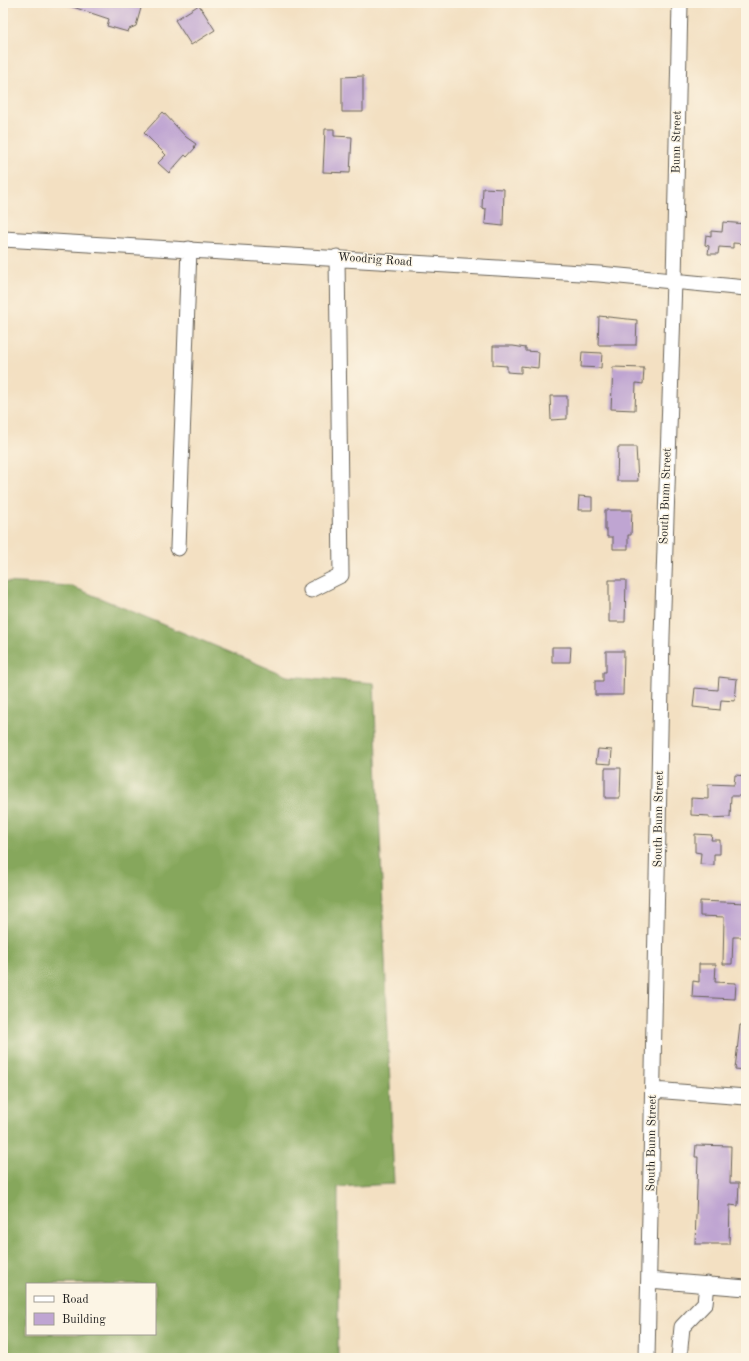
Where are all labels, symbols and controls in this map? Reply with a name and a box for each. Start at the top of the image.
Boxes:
street label: Bunn Street [670,110,684,174]
street label: Woodrig Road [337,251,413,269]
street label: South Bunn Street [658,447,674,545]
street label: South Bunn Street [652,771,666,867]
street label: South Bunn Street [645,1095,659,1191]
legend [26,1283,156,1335]
text: Road [62,1294,89,1306]
text: Building [62,1314,106,1326]

